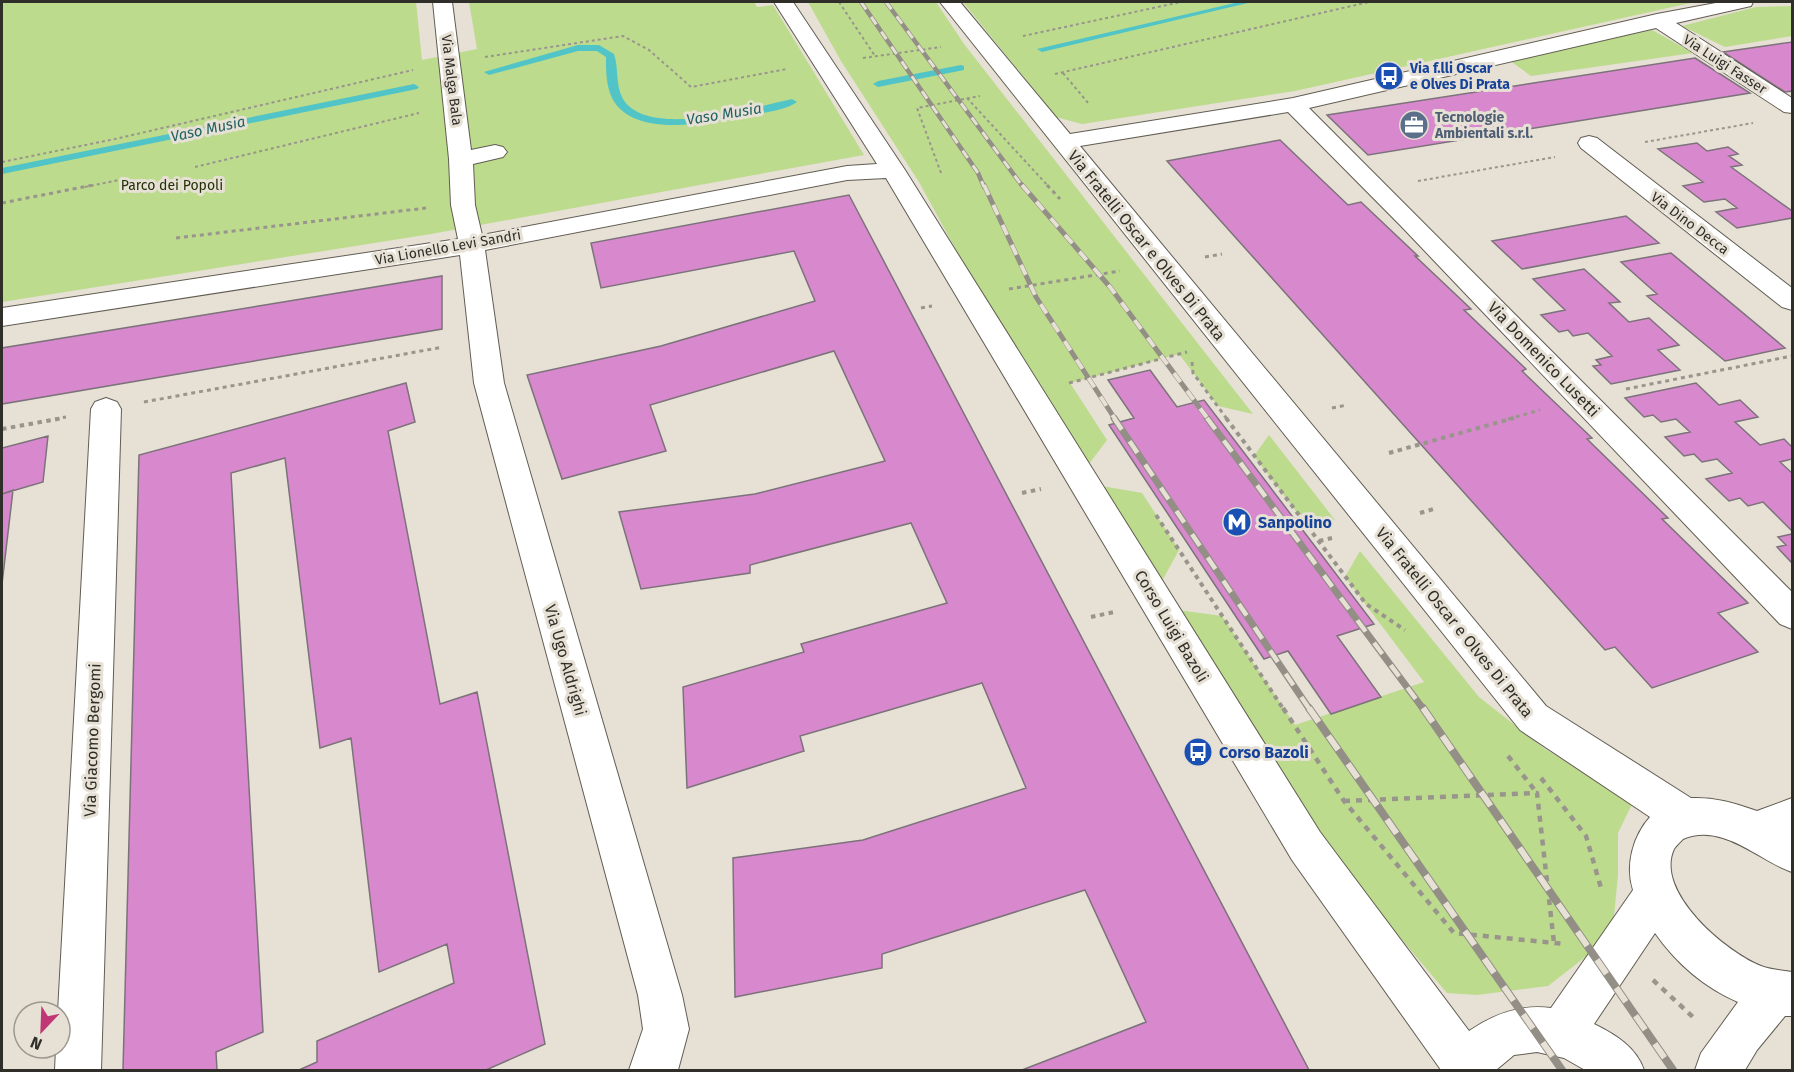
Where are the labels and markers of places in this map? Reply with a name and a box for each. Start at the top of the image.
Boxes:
bus stop icon: Via f.lli Oscar e Olves Di Prata [1373,60,1405,92]
place label: Via f.lli Oscar e Olves Di Prata [1409,60,1510,93]
office icon: Tecnologie Ambientali s.r.l. [1398,109,1430,141]
place label: Tecnologie Ambientali s.r.l. [1434,109,1533,142]
metro station icon: Sanpolino [1221,506,1253,538]
place label: Sanpolino [1258,513,1332,532]
bus stop icon: Corso Bazoli [1182,736,1214,768]
place label: Corso Bazoli [1219,743,1309,762]

